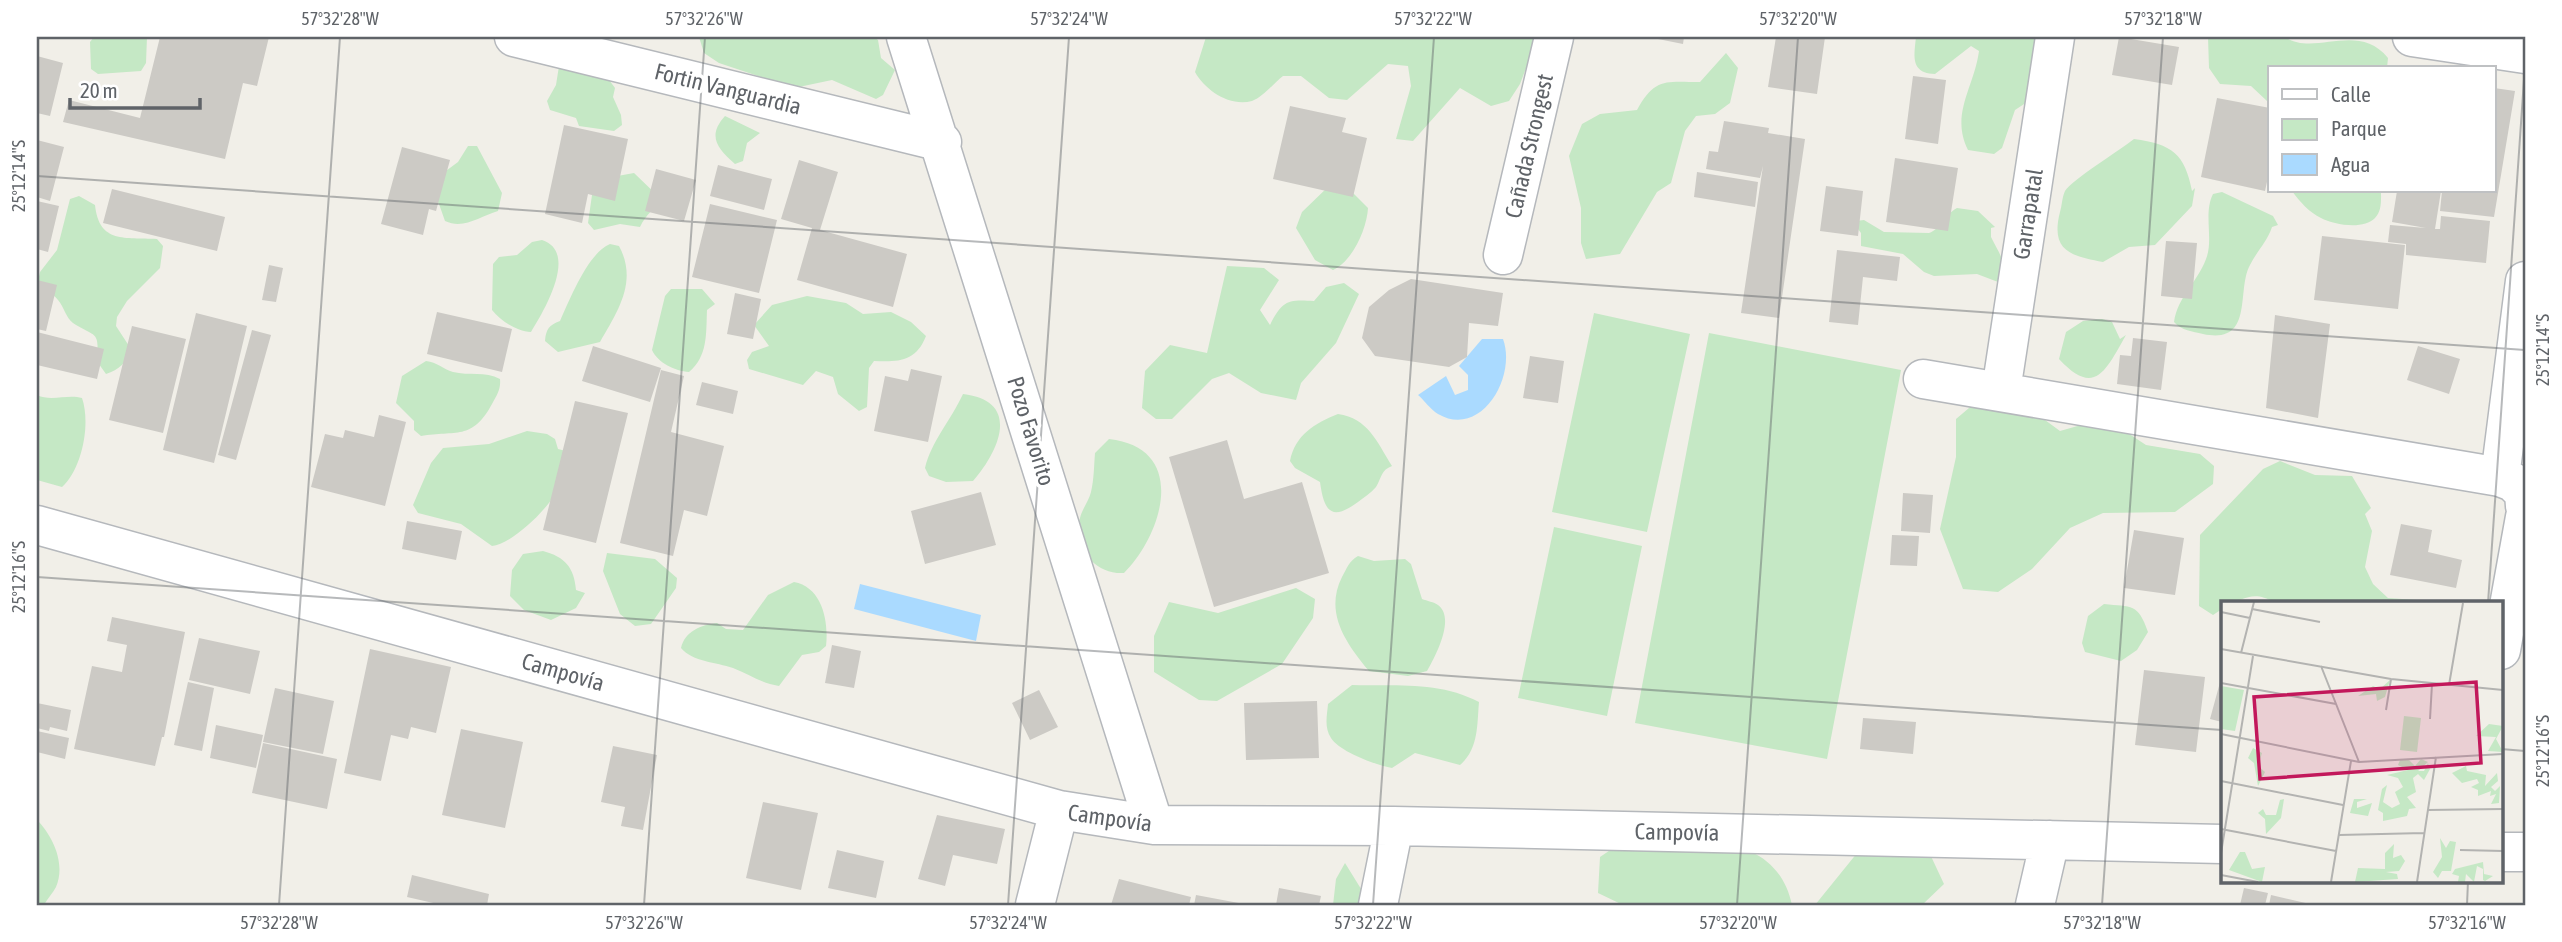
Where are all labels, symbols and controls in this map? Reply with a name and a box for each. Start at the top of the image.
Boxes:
text: 57°32'28"W [301,8,379,29]
text: 57°32'26"W [665,8,743,29]
text: 57°32'24"W [1030,8,1108,29]
text: 57°32'22"W [1394,8,1472,29]
text: 57°32'20"W [1759,8,1837,29]
text: 57°32'18"W [2124,8,2202,29]
street label: Fortin Vanguardia [652,58,804,120]
scale bar [70,66,200,110]
legend [2268,66,2496,192]
street label: Cañada Strongest [1500,71,1558,221]
text: 20 m [80,78,118,102]
text: Calle [2331,82,2371,106]
text: Parque [2331,116,2386,140]
text: 25°12'14"S [8,140,29,212]
text: Agua [2331,152,2370,176]
street label: Garrapatal [2008,167,2048,261]
text: 25°12'14"S [2532,314,2553,386]
street label: Pozo Favorito [1002,373,1060,489]
text: 25°12'16"S [8,541,29,613]
inset map [2221,601,2502,883]
street label: Campovía [519,648,607,696]
text: 25°12'16"S [2532,715,2553,787]
street label: Campovía [1066,799,1154,837]
street label: Campovía [1634,818,1720,846]
text: 57°32'28"W [240,912,318,933]
text: 57°32'26"W [605,912,683,933]
text: 57°32'24"W [969,912,1047,933]
text: 57°32'22"W [1334,912,1412,933]
text: 57°32'20"W [1699,912,1777,933]
text: 57°32'18"W [2063,912,2141,933]
text: 57°32'16"W [2428,912,2506,933]

